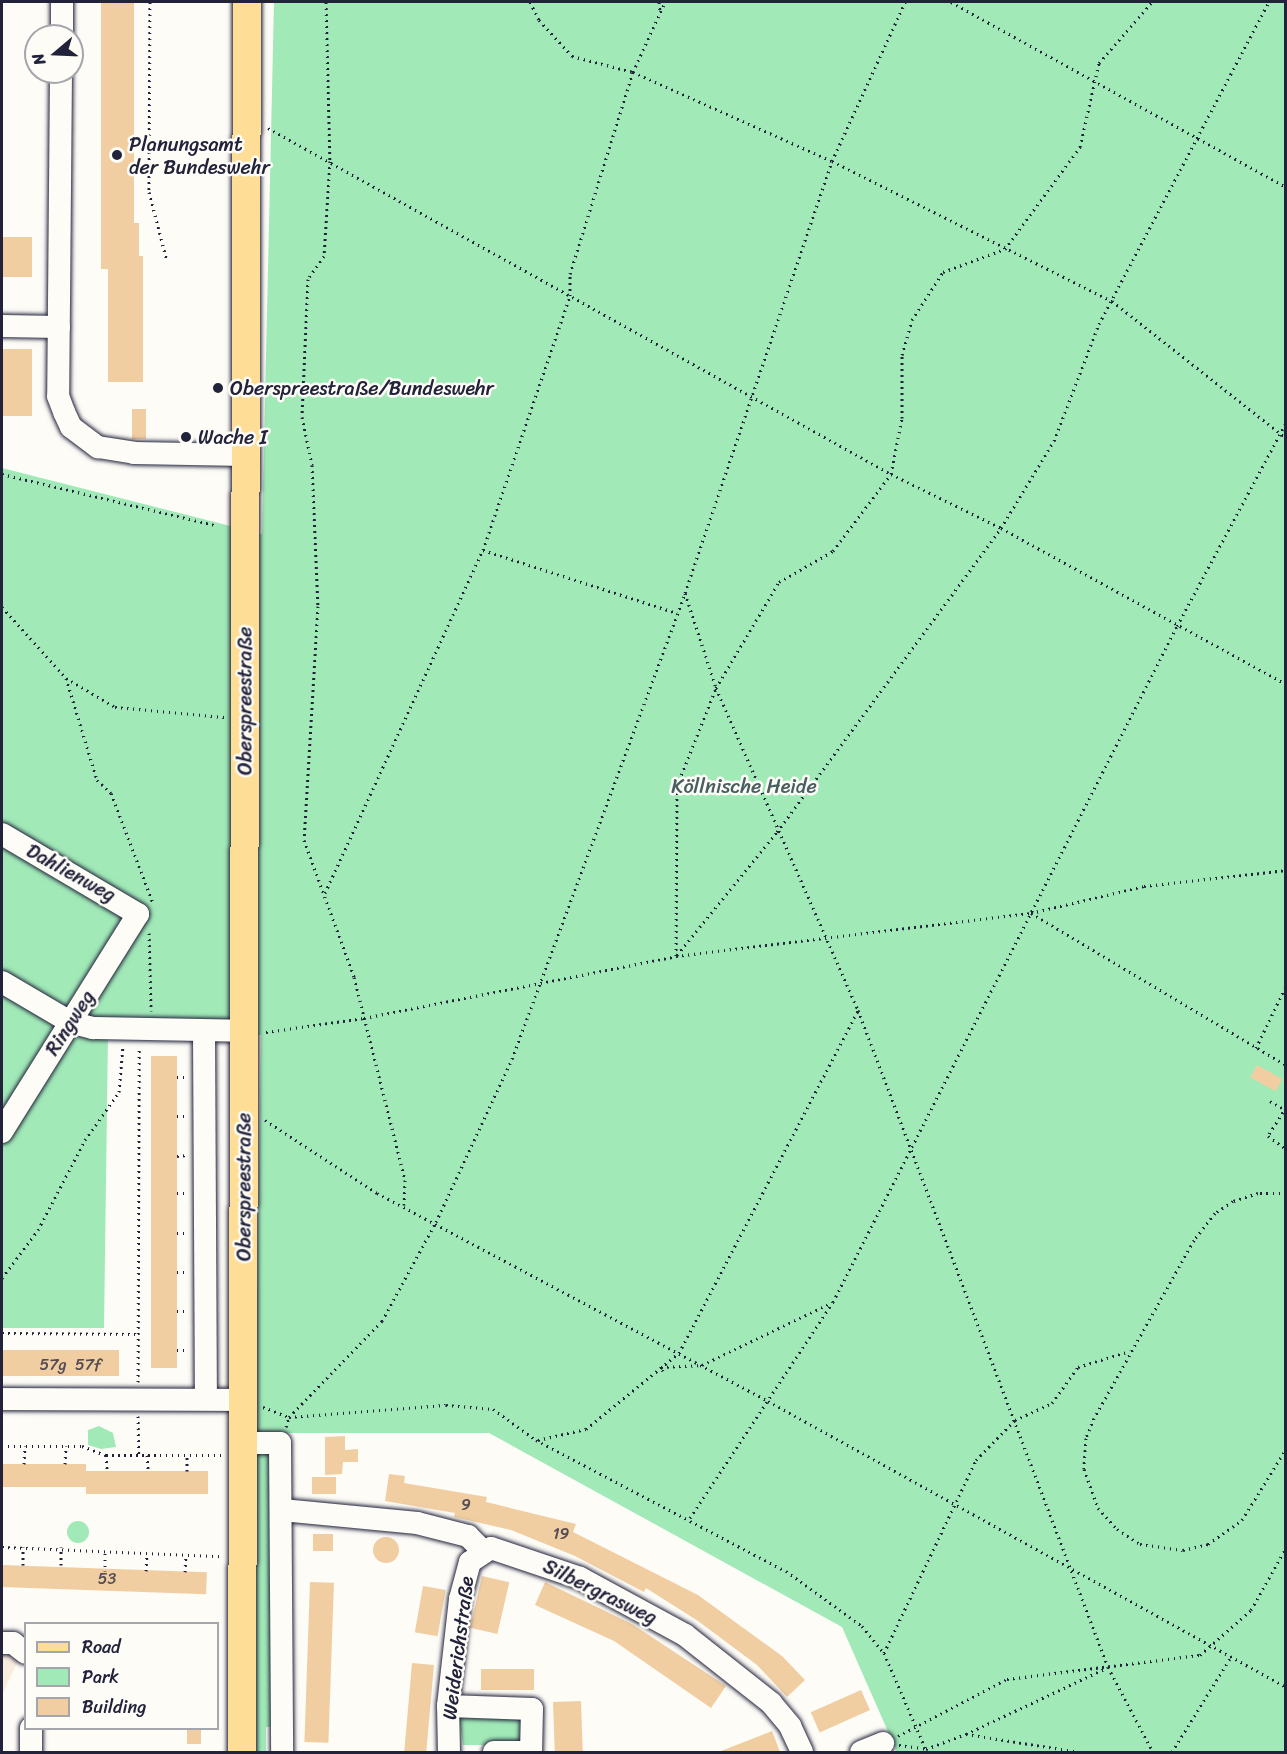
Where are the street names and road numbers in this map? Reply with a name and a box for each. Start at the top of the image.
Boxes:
street label: Oberspreestraße [233,627,257,775]
street label: Dahlienweg [22,839,120,907]
street label: Ringweg [40,986,100,1060]
street label: Oberspreestraße [232,1113,256,1261]
street label: Silbergrasweg [539,1554,661,1630]
street label: Weiderichstraße [437,1575,479,1721]

